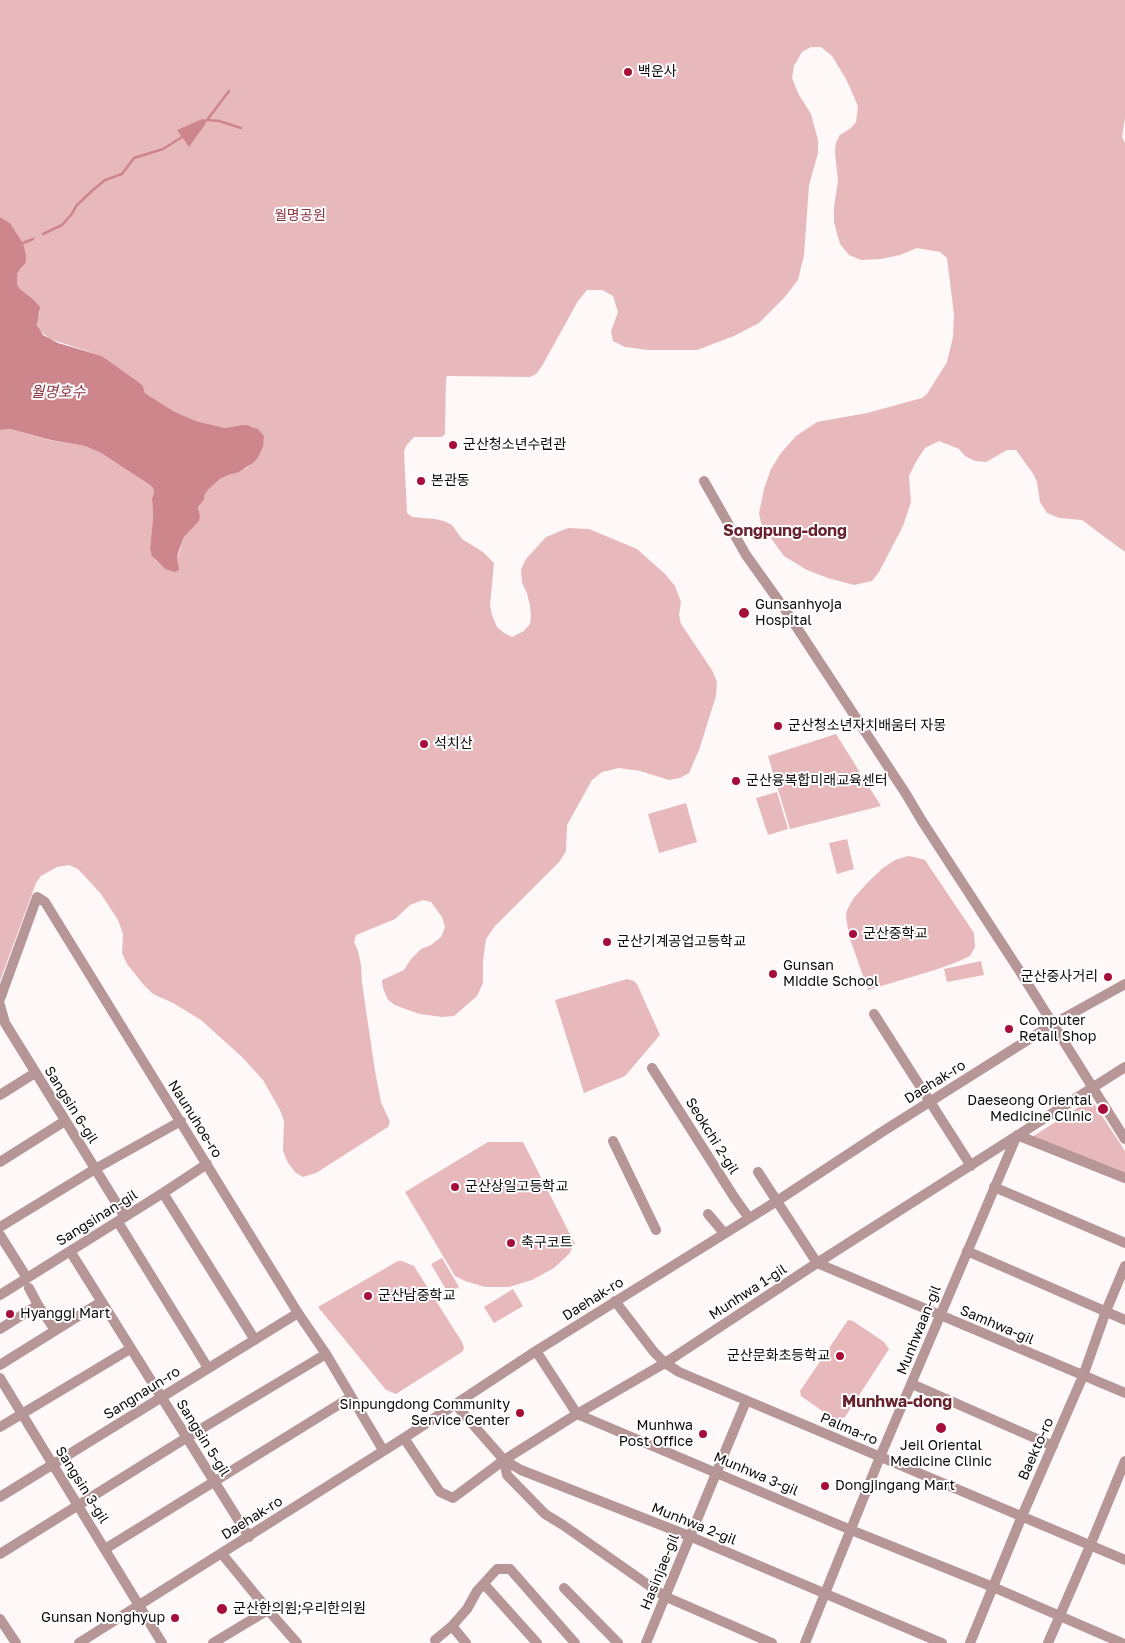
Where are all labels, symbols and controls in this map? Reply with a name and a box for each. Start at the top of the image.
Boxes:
place label: 백운사 [638,64,677,80]
marker: 백운사 [622,66,634,78]
park label: 월명공원 [274,208,326,224]
water label: 월명호수 [30,383,86,401]
place label: 군산청소년수련관 [463,437,566,453]
marker: 군산청소년수련관 [447,439,459,451]
place label: 본관동 [431,473,470,489]
marker: 본관동 [415,475,427,487]
district label: Songpung-dong [723,521,847,541]
place label: Gunsanhyoja Hospital [755,597,842,630]
marker: Gunsanhyoja Hospital [737,606,751,620]
place label: 군산청소년자치배움터 자몽 [788,718,946,734]
marker: 군산청소년자치배움터 자몽 [772,720,784,732]
place label: 석치산 [434,736,473,752]
marker: 석치산 [418,738,430,750]
place label: 군산융복합미래교육센터 [746,773,888,789]
marker: 군산융복합미래교육센터 [730,775,742,787]
place label: 군산중학교 [863,926,927,942]
marker: 군산중학교 [847,928,859,940]
place label: 군산기계공업고등학교 [617,934,746,950]
marker: 군산기계공업고등학교 [601,936,613,948]
place label: Gunsan Middle School [783,958,878,990]
marker: Gunsan Middle School [767,968,779,980]
place label: 군산중사거리 [1021,969,1098,985]
marker: 군산중사거리 [1102,971,1114,983]
place label: Computer Retail Shop [1019,1013,1096,1046]
marker: Computer Retail Shop [1003,1023,1015,1035]
street label: Daehak-ro [901,1057,969,1107]
street label: Sangsin 6-gil [41,1063,101,1147]
street label: Naunuhoe-ro [164,1077,226,1161]
place label: Daeseong Oriental Medicine Clinic [967,1093,1092,1126]
street label: Seokchi 2-gil [682,1095,742,1177]
marker: Daeseong Oriental Medicine Clinic [1096,1102,1110,1116]
place label: 군산상일고등학교 [465,1179,568,1195]
marker: 군산상일고등학교 [449,1181,461,1193]
street label: Sangsinan-gil [53,1186,141,1250]
place label: 축구코트 [521,1235,573,1251]
marker: 축구코트 [505,1237,517,1249]
street label: Munhwa 1-gil [706,1261,790,1323]
street label: Daehak-ro [559,1274,627,1324]
street label: Munhwaan-gil [893,1283,945,1377]
place label: 군산남중학교 [378,1288,455,1304]
marker: 군산남중학교 [362,1290,374,1302]
street label: Samhwa-gil [957,1302,1037,1348]
place label: Hyanggi Mart [20,1306,110,1322]
marker: Hyanggi Mart [4,1308,16,1320]
place label: 군산문화초등학교 [727,1348,830,1364]
marker: 군산문화초등학교 [834,1350,846,1362]
street label: Sangnaun-ro [101,1363,183,1423]
district label: Munhwa-dong [842,1392,952,1412]
street label: Sangsin 5-gil [173,1396,233,1480]
place label: Sinpungdong Community Service Center [339,1397,510,1430]
marker: Sinpungdong Community Service Center [514,1407,526,1419]
street label: Palma-ro [818,1409,880,1449]
street label: Baekto-ro [1015,1415,1057,1483]
place label: Munhwa Post Office [619,1418,693,1450]
marker: Jeil Oriental Medicine Clinic [934,1421,948,1435]
marker: Munhwa Post Office [697,1428,709,1440]
place label: Jeil Oriental Medicine Clinic [890,1438,992,1470]
street label: Sangsin 3-gil [52,1443,112,1527]
street label: Munhwa 3-gil [711,1449,801,1499]
place label: Dongjingang Mart [835,1478,955,1494]
marker: Dongjingang Mart [819,1480,831,1492]
street label: Daehak-ro [218,1493,286,1543]
street label: Munhwa 2-gil [649,1499,739,1549]
street label: Hasinjae-gil [637,1532,683,1612]
place label: 군산한의원;우리한의원 [233,1601,366,1617]
marker: 군산한의원;우리한의원 [215,1602,229,1616]
place label: Gunsan Nonghyup [41,1610,165,1626]
marker: Gunsan Nonghyup [169,1612,181,1624]

